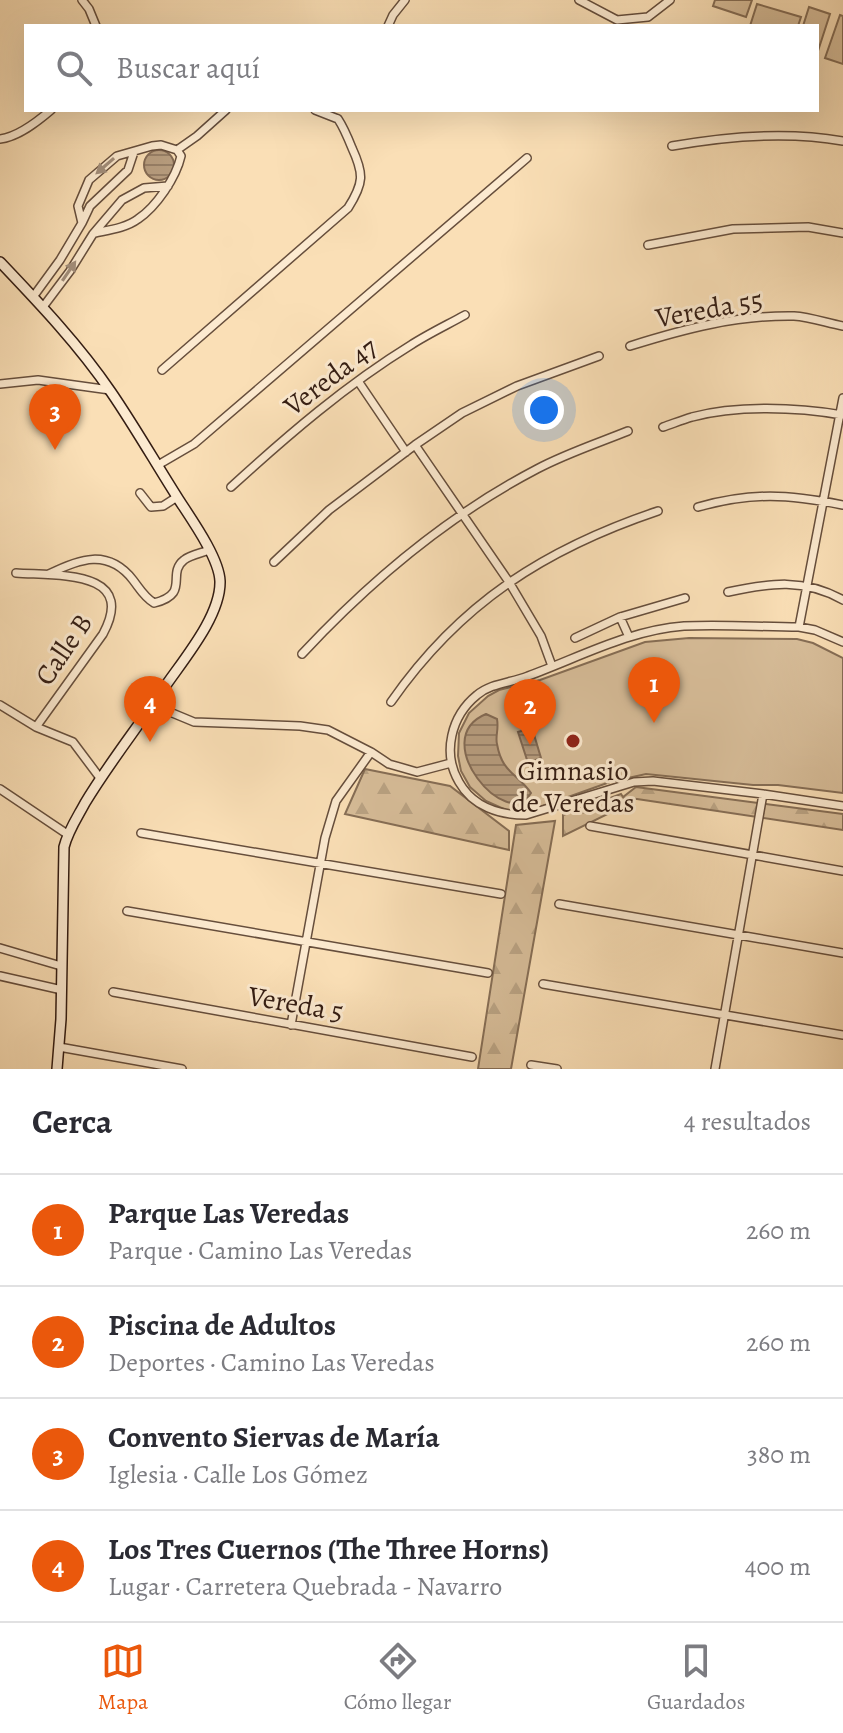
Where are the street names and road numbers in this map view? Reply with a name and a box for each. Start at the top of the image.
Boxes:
street label: Vereda 55 [652,281,766,337]
street label: Vereda 47 [275,329,386,425]
street label: Calle B [26,606,102,693]
street label: Vereda 5 [244,977,346,1031]

